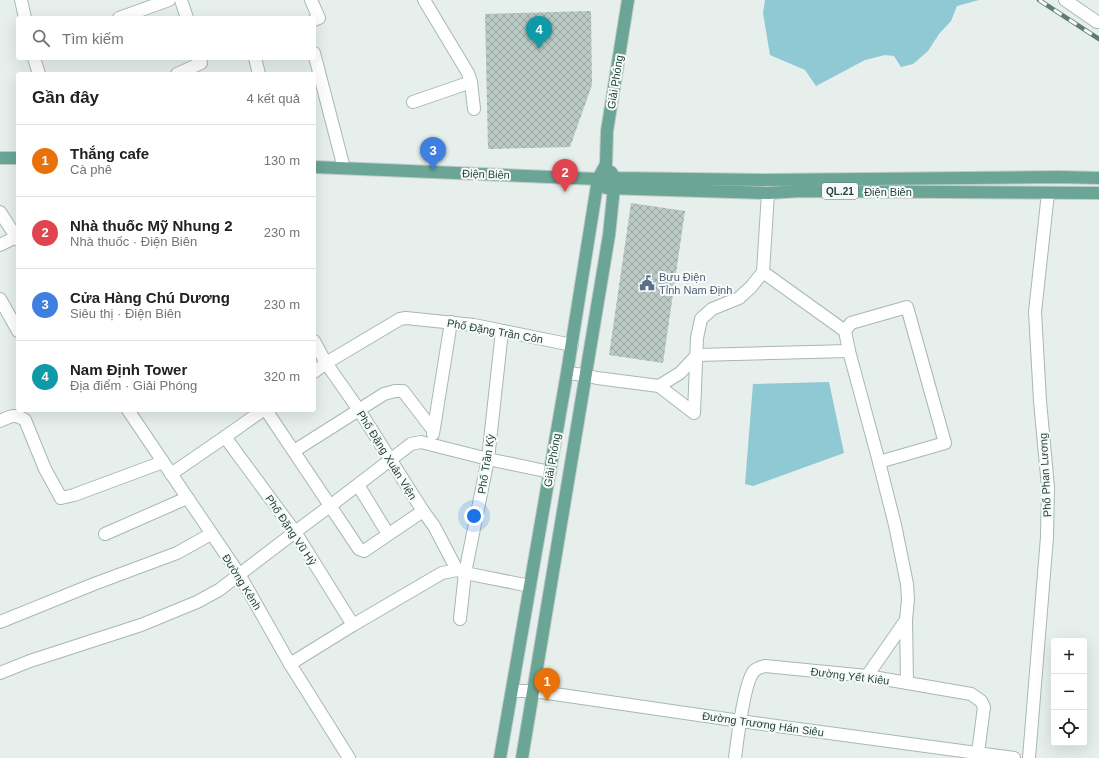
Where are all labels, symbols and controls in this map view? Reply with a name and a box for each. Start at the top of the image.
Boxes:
search box [16,16,316,60]
pin: 4 [526,16,552,49]
icon: search [30,27,52,49]
text: Tìm kiếm [62,30,124,47]
street label: Giải Phóng [605,54,625,110]
text: Gần đây [32,88,99,107]
text: 4 kết quả [247,91,300,106]
pin: 3 [420,137,446,170]
text: Thắng cafe [70,145,149,162]
text: 1 [41,153,49,168]
text: 130 m [264,153,300,168]
pin: 2 [552,159,578,192]
text: Cà phê [70,162,112,177]
street label: Điện Biên [462,167,510,181]
road number: QL.21 [822,183,858,199]
street label: Điện Biên [864,186,912,198]
text: Nhà thuốc Mỹ Nhung 2 [70,217,233,234]
text: 2 [41,225,49,240]
text: 230 m [264,225,300,240]
text: Nhà thuốc · Điện Biên [70,234,197,249]
place label: Bưu Điện Tỉnh Nam Định [659,271,732,296]
public building icon: Bưu Điện Tỉnh Nam Định [638,274,656,292]
text: Cửa Hàng Chú Dương [70,289,230,306]
text: 3 [41,297,49,312]
text: 230 m [264,297,300,312]
text: Siêu thị · Điện Biên [70,306,181,321]
street label: Phố Đặng Trần Côn [446,317,544,345]
text: Nam Định Tower [70,361,187,378]
text: 4 [41,369,49,384]
text: 320 m [264,369,300,384]
text: Địa điểm · Giải Phóng [70,378,197,393]
street label: Phố Đặng Xuân Viện [355,408,419,502]
street label: Giải Phóng [541,432,563,488]
street label: Phố Trần Kỳ [475,433,497,495]
street label: Phố Phan Lương [1037,433,1053,517]
street label: Phố Đặng Vũ Hỷ [263,493,319,568]
your location [464,506,484,526]
street label: Đường Kênh [220,552,264,612]
map controls [1051,638,1087,746]
button: + [1051,638,1087,674]
street label: Đường Yết Kiêu [810,665,890,687]
pin: 1 [534,668,560,701]
button: − [1051,674,1087,710]
street label: Đường Trương Hán Siêu [701,710,825,738]
button: locate [1051,710,1087,746]

